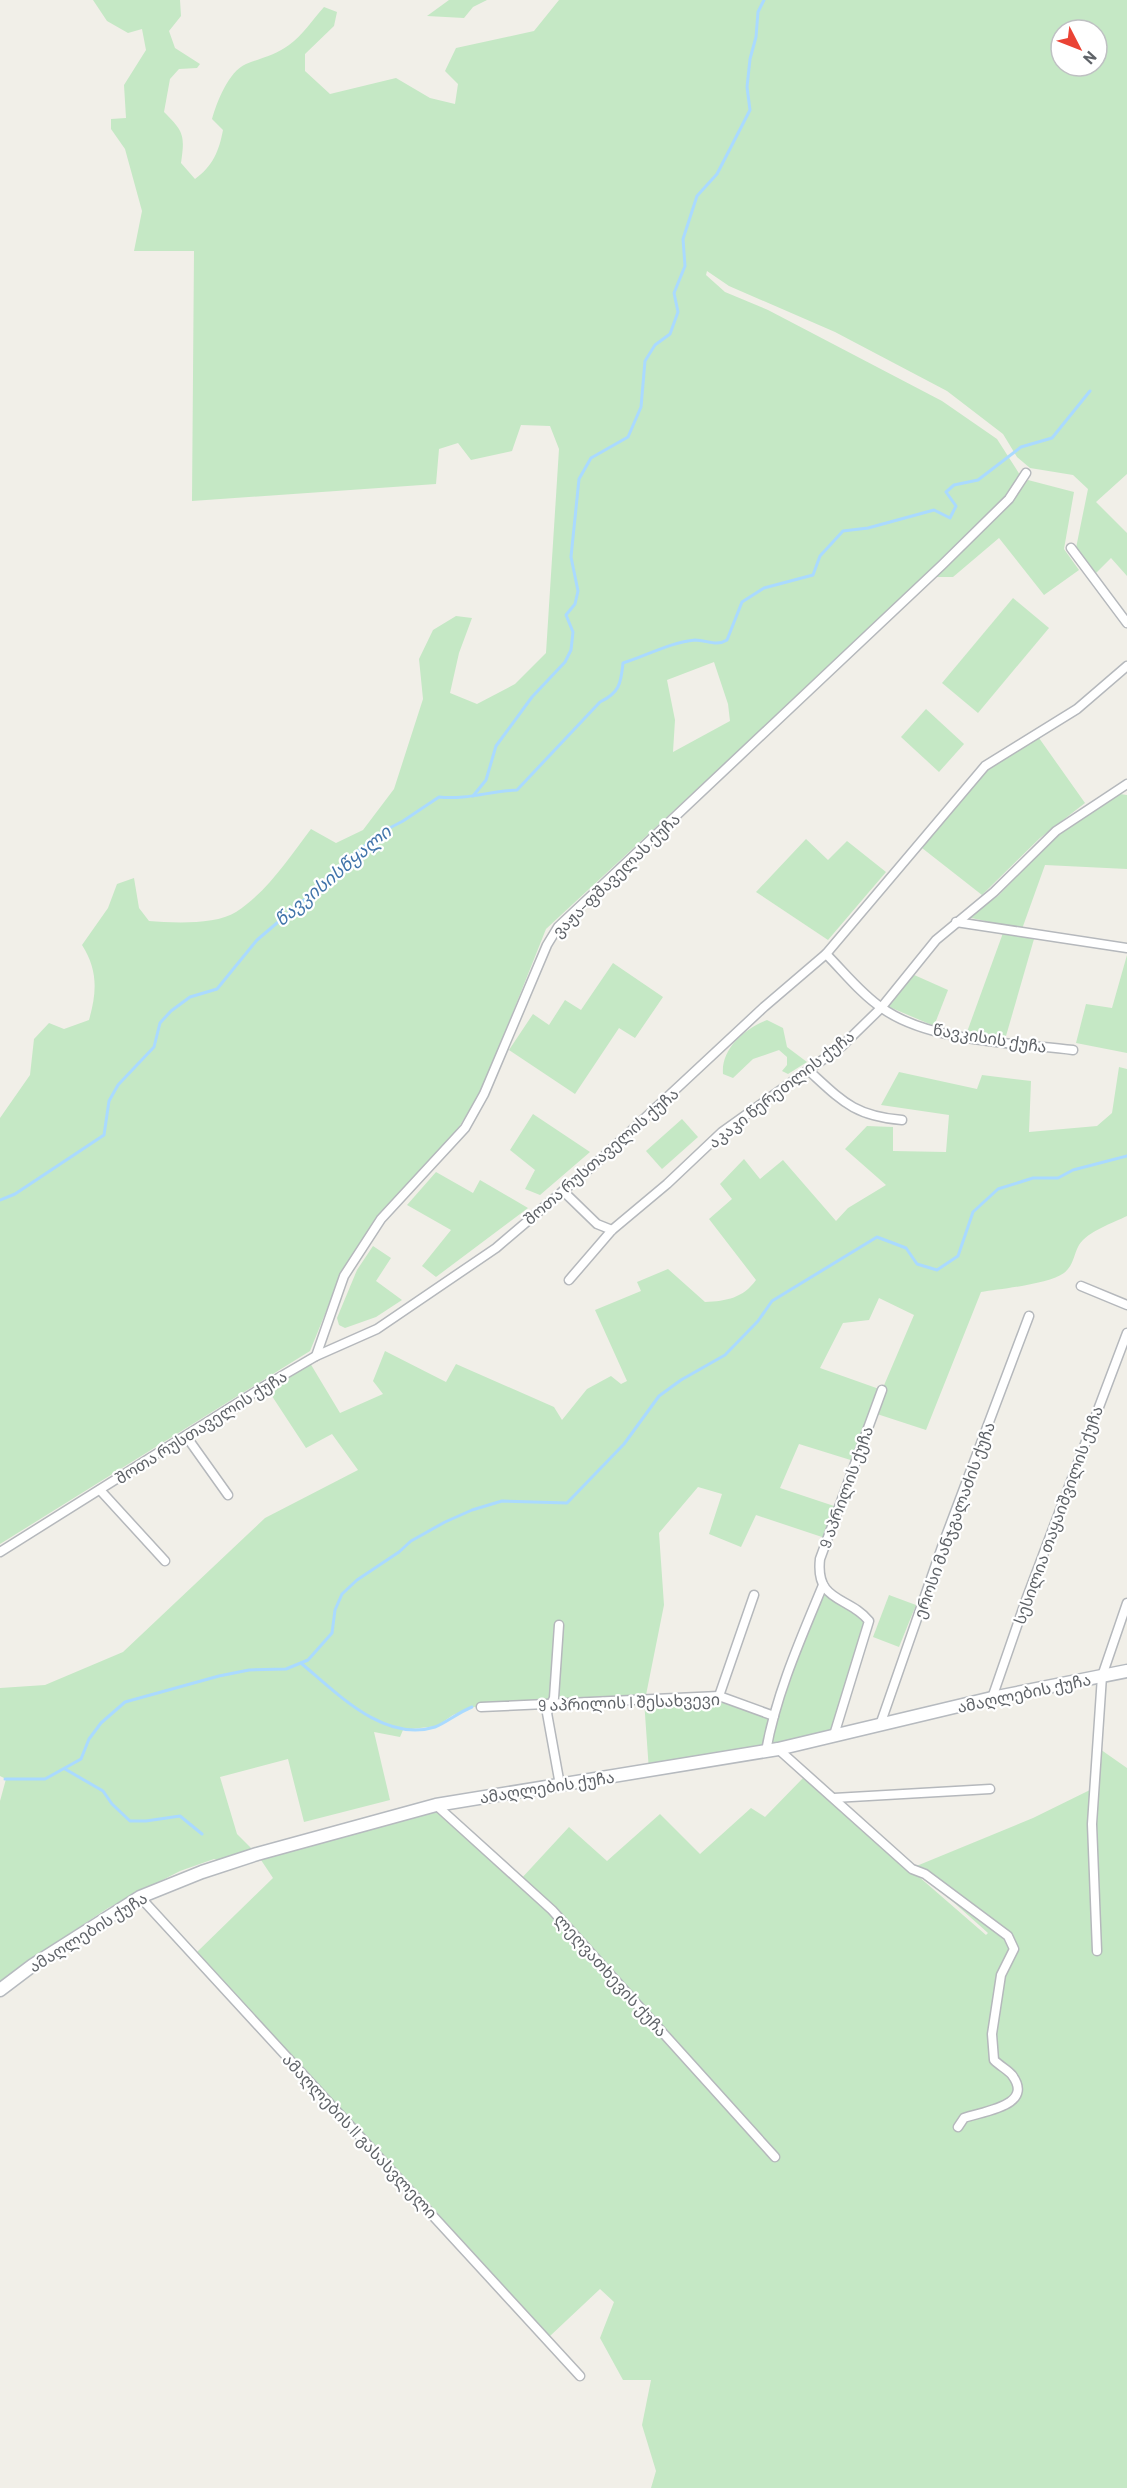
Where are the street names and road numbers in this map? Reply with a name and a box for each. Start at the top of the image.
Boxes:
street label: ვაჟა-ფშაველას ქუჩა [548,809,685,942]
street label: წავკისის ქუჩა [932,1019,1048,1057]
street label: აკაკი წერეთლის ქუჩა [704,1026,859,1153]
street label: შოთა რუსთაველის ქუჩა [519,1083,683,1229]
street label: შოთა რუსთაველის ქუჩა [111,1366,291,1489]
street label: სესილია თაყაიშვილის ქუჩა [1009,1403,1108,1627]
street label: ეროსი მანჯგალაძის ქუჩა [909,1419,1000,1621]
street label: 9 აპრილის ქუჩა [815,1423,878,1551]
street label: ამაღლების ქუჩა [955,1669,1093,1718]
street label: 9 აპრილის I შესახვევი [538,1689,720,1716]
street label: ამაღლების ქუჩა [478,1766,616,1808]
street label: ამაღლების ქუჩა [25,1888,151,1977]
street label: ლეღვათხევის ქუჩა [550,1909,672,2041]
street label: ამაღლების II გასასვლელი [278,2049,442,2223]

